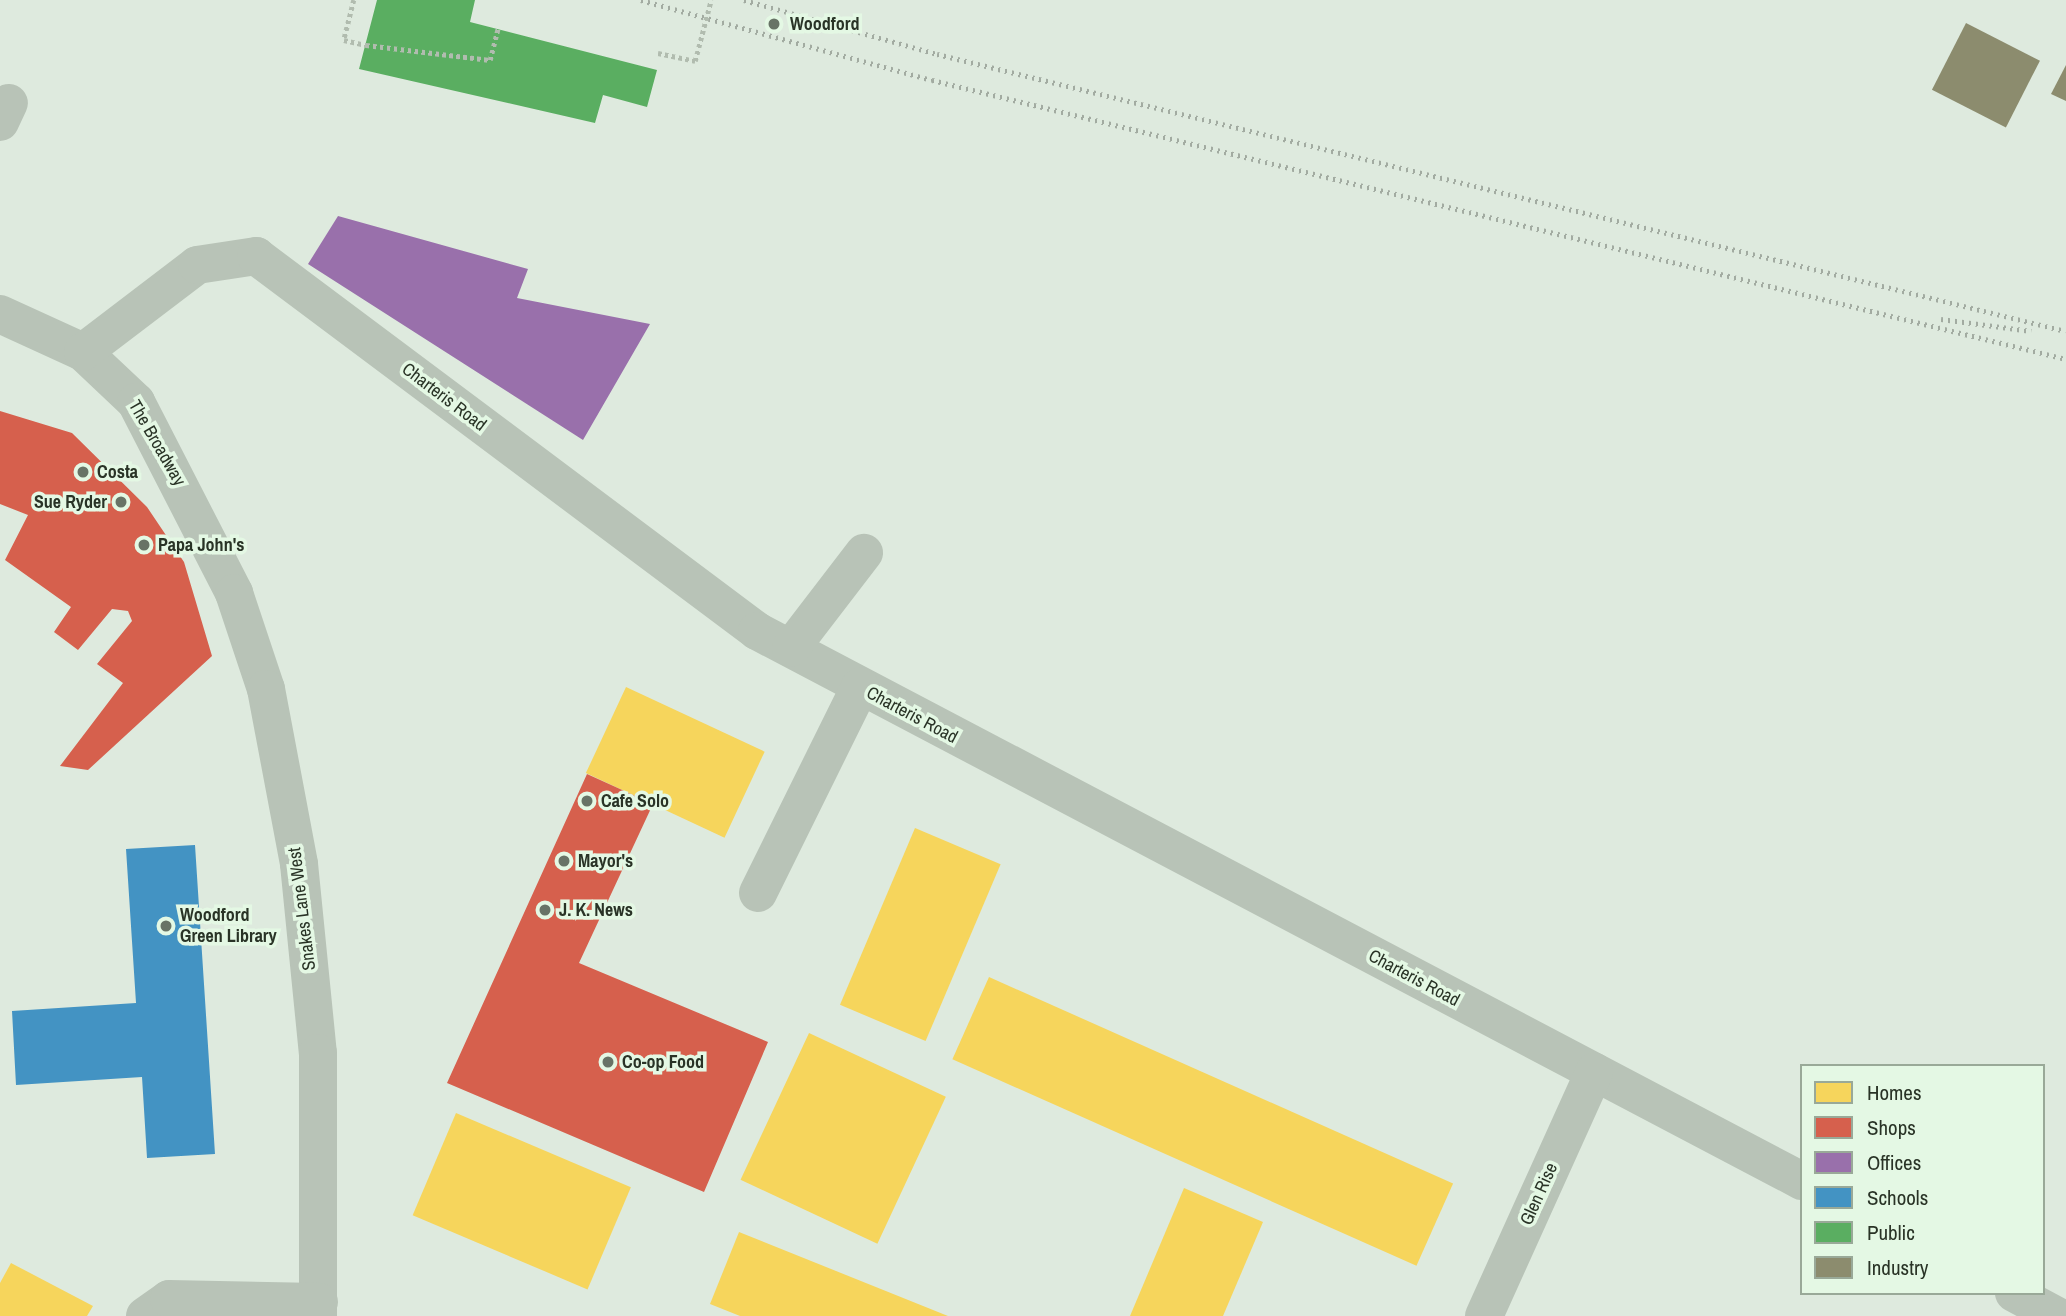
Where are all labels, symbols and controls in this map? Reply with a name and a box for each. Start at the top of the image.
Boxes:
place label: Woodford [790,13,859,35]
marker: Woodford [764,14,784,34]
street label: Charteris Road [398,358,490,436]
street label: The Broadway [124,396,190,490]
place label: Costa [97,461,138,483]
marker: Costa [75,464,91,480]
place label: Sue Ryder [34,491,107,513]
marker: Sue Ryder [113,494,129,510]
place label: Papa John's [158,534,244,556]
marker: Papa John's [136,537,152,553]
street label: Charteris Road [863,682,961,748]
place label: Cafe Solo [601,790,669,812]
marker: Cafe Solo [579,793,595,809]
street label: Snakes Lane West [284,846,320,972]
place label: Mayor's [578,850,633,872]
marker: Mayor's [556,853,572,869]
place label: J. K. News [559,899,633,921]
marker: J. K. News [537,902,553,918]
place label: Woodford Green Library [180,905,277,948]
marker: Woodford Green Library [158,918,174,934]
street label: Charteris Road [1365,945,1463,1011]
place label: Co-op Food [622,1051,704,1073]
marker: Co-op Food [600,1054,616,1070]
legend [1800,1064,2045,1295]
text: Homes [1867,1078,1922,1107]
text: Shops [1867,1113,1916,1142]
text: Offices [1867,1148,1921,1177]
street label: Glen Rise [1516,1160,1562,1228]
text: Schools [1867,1183,1928,1212]
text: Public [1867,1218,1915,1247]
text: Industry [1867,1253,1928,1282]

